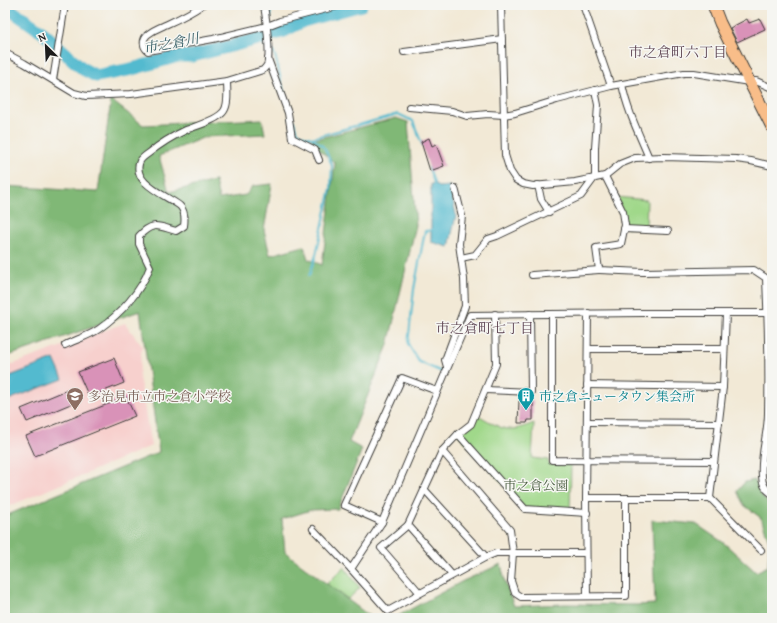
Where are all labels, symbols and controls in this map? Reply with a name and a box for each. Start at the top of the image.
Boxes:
north arrow [26,26,66,66]
water label: 市之倉川 [142,27,202,58]
text: N [35,28,49,46]
district label: 市之倉町六丁目 [629,42,727,62]
district label: 市之倉町七丁目 [436,318,534,338]
school or university icon: 多治見市立市之倉小学校 [65,386,85,411]
building icon: 市之倉ニュータウン集会所 [516,386,536,411]
place label: 多治見市立市之倉小学校 [88,387,231,406]
place label: 市之倉ニュータウン集会所 [539,387,695,406]
park label: 市之倉公園 [503,476,569,495]

